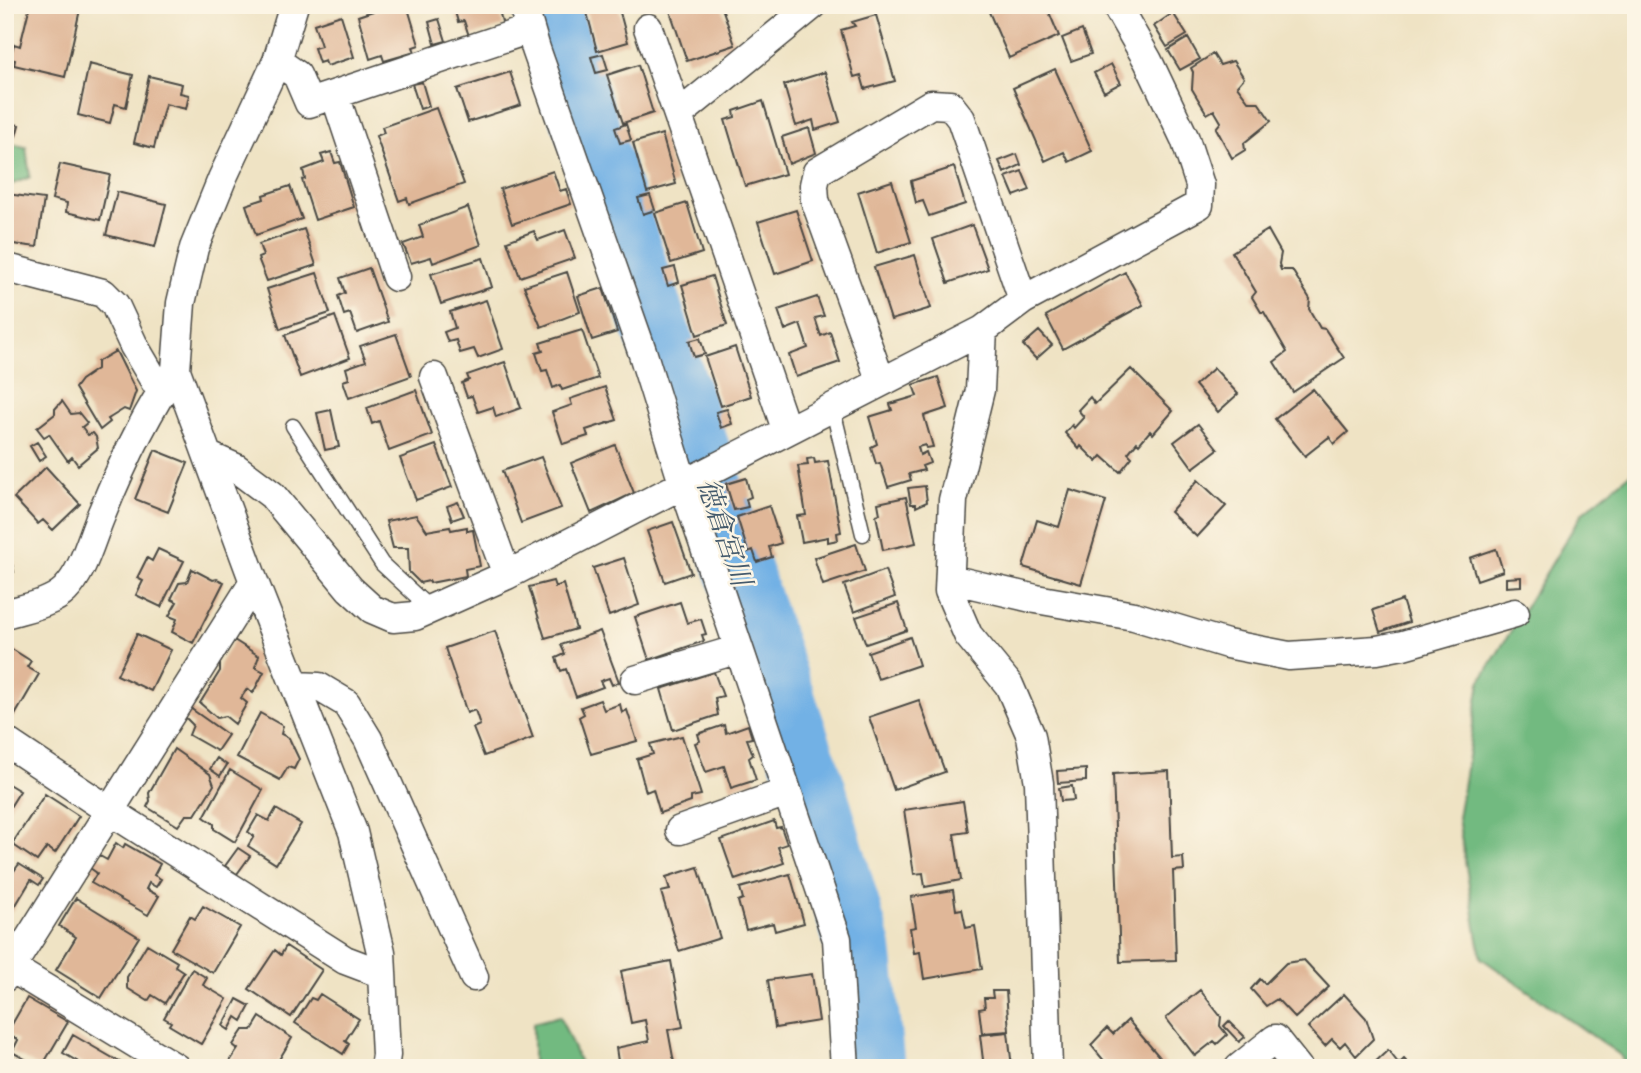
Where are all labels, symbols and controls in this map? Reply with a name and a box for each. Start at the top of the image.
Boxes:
water label: 徳倉宮川 [685,474,760,595]

